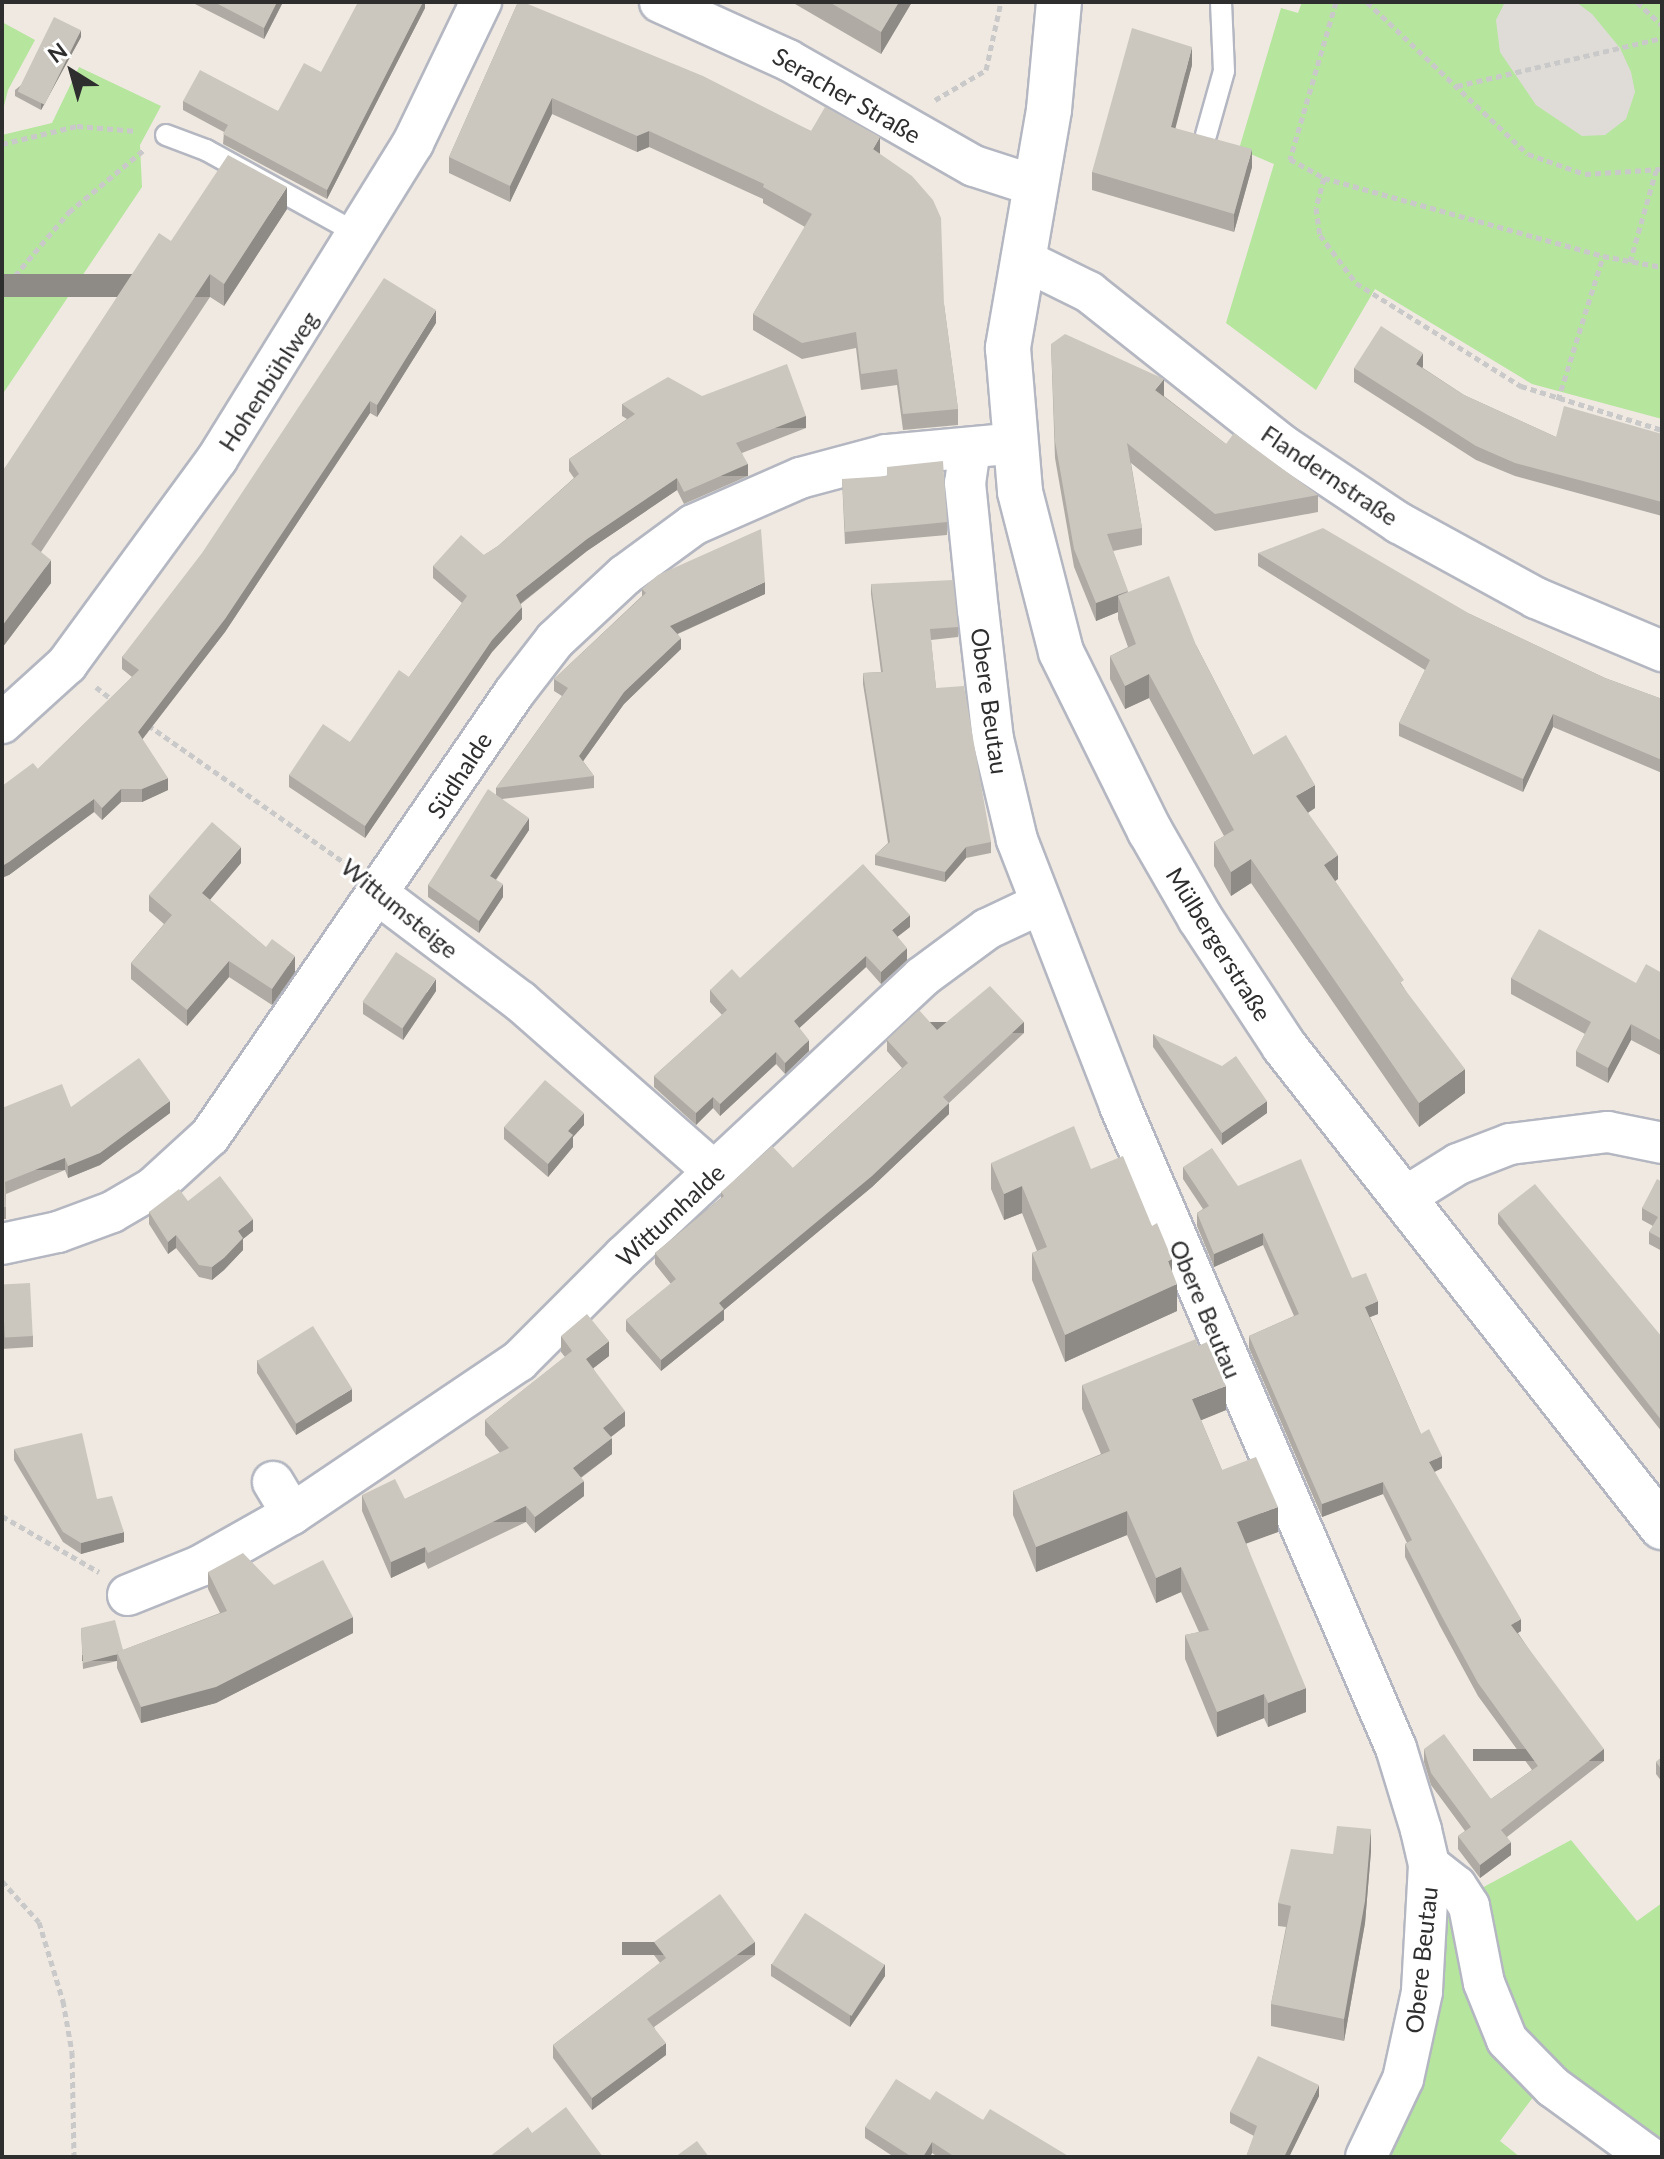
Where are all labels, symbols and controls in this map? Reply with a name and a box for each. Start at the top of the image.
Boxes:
north arrow [32,32,112,112]
text: N [42,37,72,68]
street label: Seracher Straße [768,41,926,149]
street label: Hohenbühlweg [212,306,324,456]
street label: Flandernstraße [1256,419,1404,531]
street label: Obere Beutau [965,626,1015,776]
street label: Südhalde [421,727,497,823]
street label: Wittumsteige [336,852,464,964]
street label: Mülbergerstraße [1160,862,1278,1026]
street label: Wittumhalde [610,1158,730,1272]
street label: Obere Beutau [1164,1236,1248,1382]
street label: Obere Beutau [1399,1885,1443,2035]

